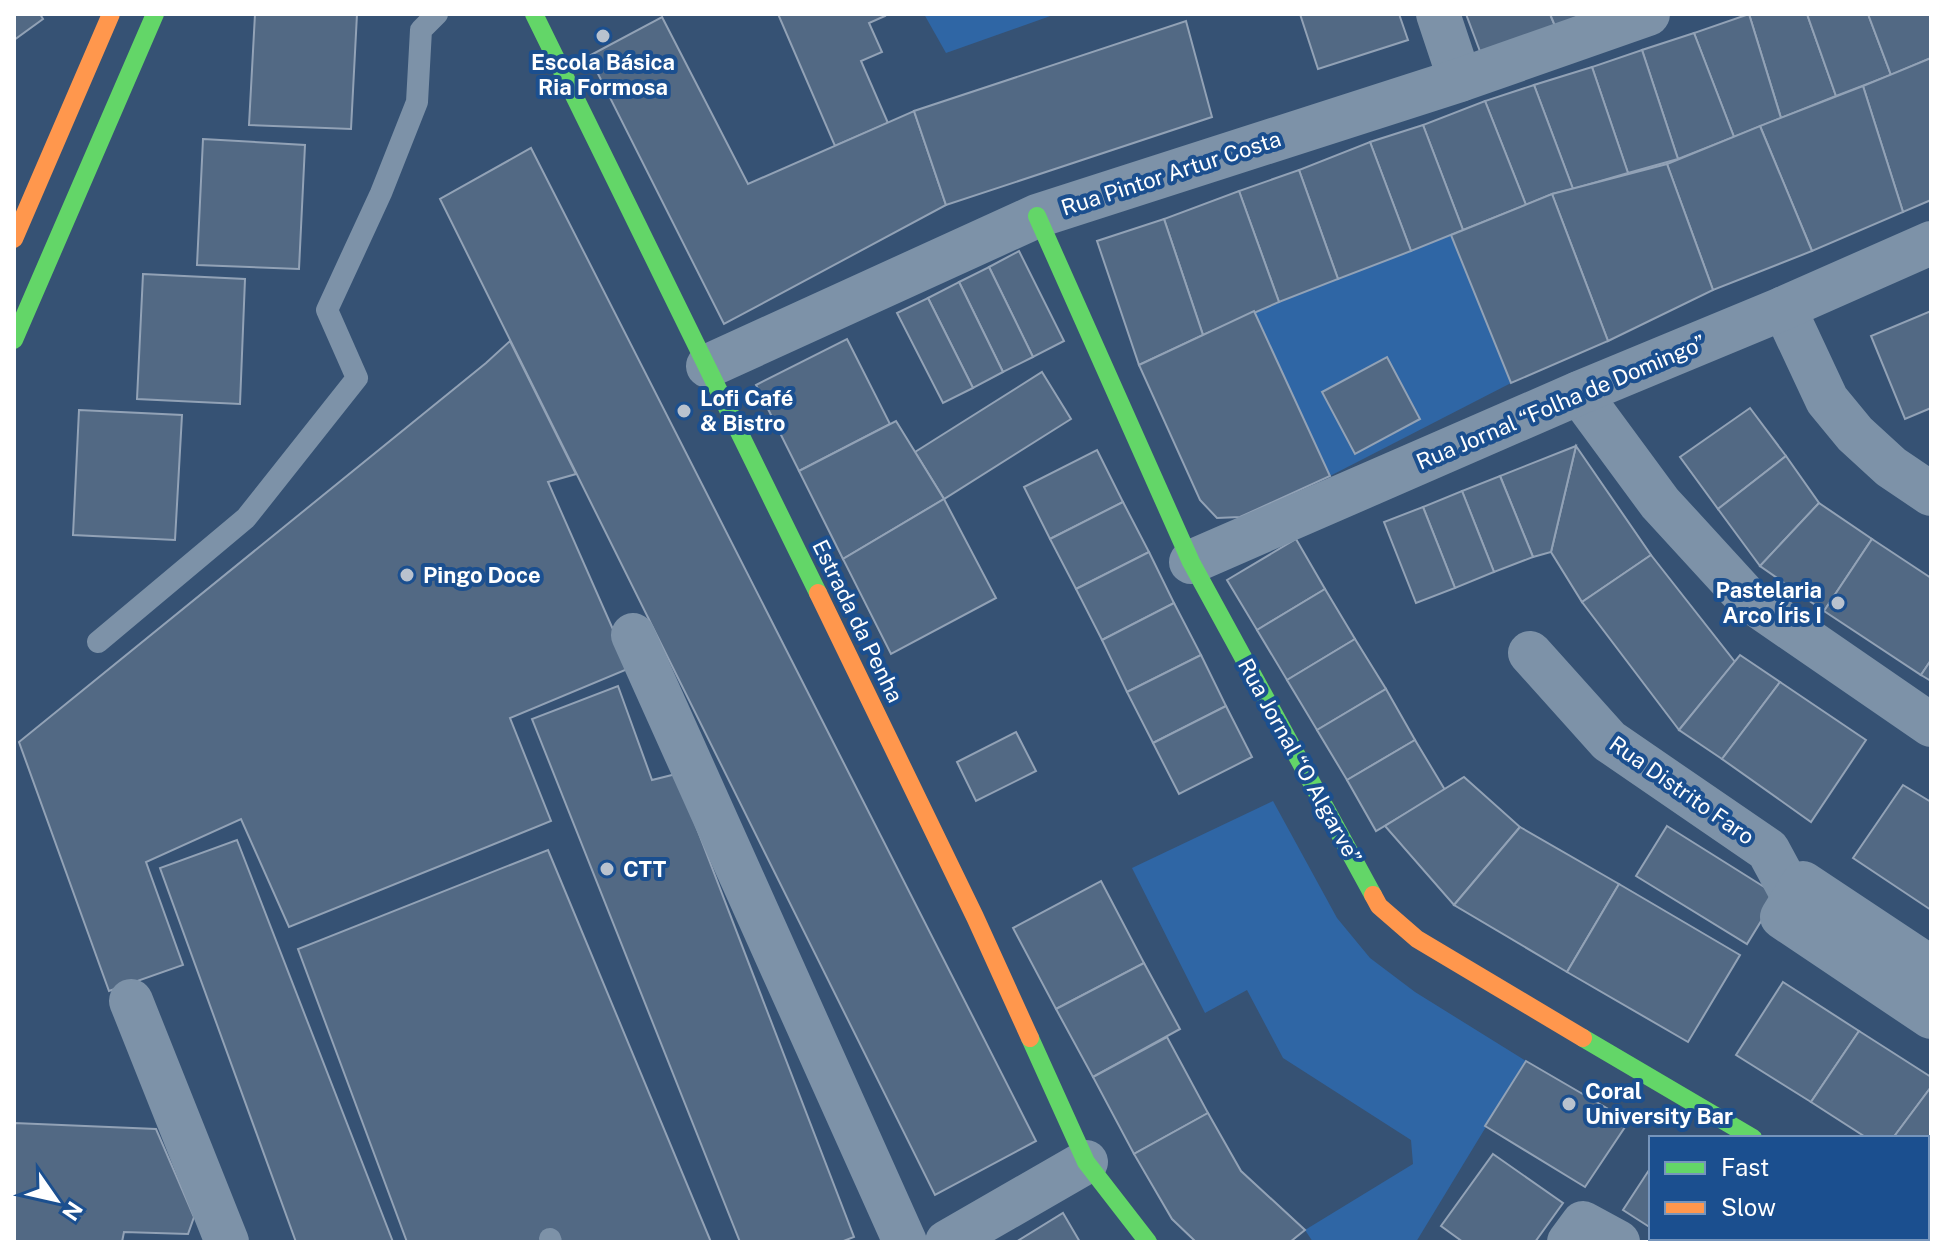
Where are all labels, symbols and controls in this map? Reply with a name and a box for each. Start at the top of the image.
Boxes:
marker: Escola Básica Ria Formosa [594,27,612,45]
place label: Escola Básica Ria Formosa [531,49,675,100]
street label: Rua Pintor Artur Costa [1058,125,1284,221]
street label: Rua Jornal “Folha de Domingo” [1412,329,1710,475]
place label: Lofi Café & Bistro [700,385,793,436]
marker: Lofi Café & Bistro [675,402,693,420]
street label: Estrada da Penha [807,535,909,707]
place label: Pingo Doce [423,562,541,588]
marker: Pingo Doce [398,566,416,584]
place label: Pastelaria Arco Íris I [1716,577,1822,628]
marker: Pastelaria Arco Íris I [1829,594,1847,612]
street label: Rua Jornal “O Algarve” [1233,654,1367,868]
street label: Rua Distrito Faro [1605,730,1759,850]
place label: CTT [623,856,667,882]
marker: CTT [598,860,616,878]
place label: Coral University Bar [1585,1078,1733,1129]
marker: Coral University Bar [1560,1095,1578,1113]
legend [1649,1136,1929,1240]
text: Fast [1721,1153,1769,1181]
north arrow [16,1160,96,1240]
text: Slow [1721,1193,1776,1221]
text: N [57,1197,88,1226]

